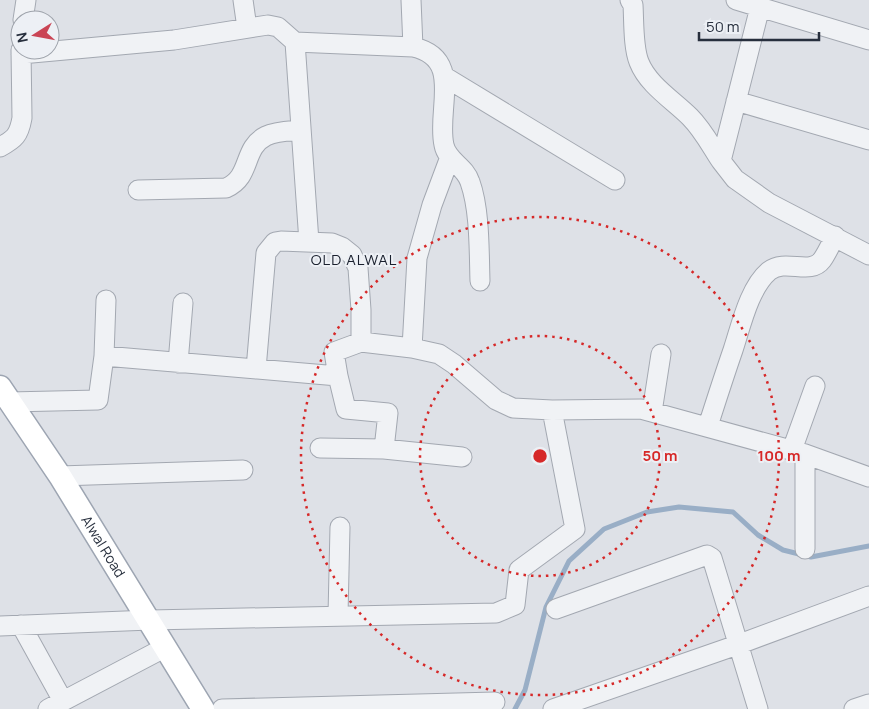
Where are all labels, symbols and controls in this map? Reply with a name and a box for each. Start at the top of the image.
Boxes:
north arrow [10,10,60,60]
scale bar [699,10,819,42]
text: 50 m [706,16,740,37]
text: N [11,31,32,44]
district label: OLD ALWAL [311,249,397,270]
text: 50 m [642,445,678,466]
text: 100 m [758,445,800,466]
centre of rings [531,447,549,465]
street label: Alwal Road [77,512,130,581]

